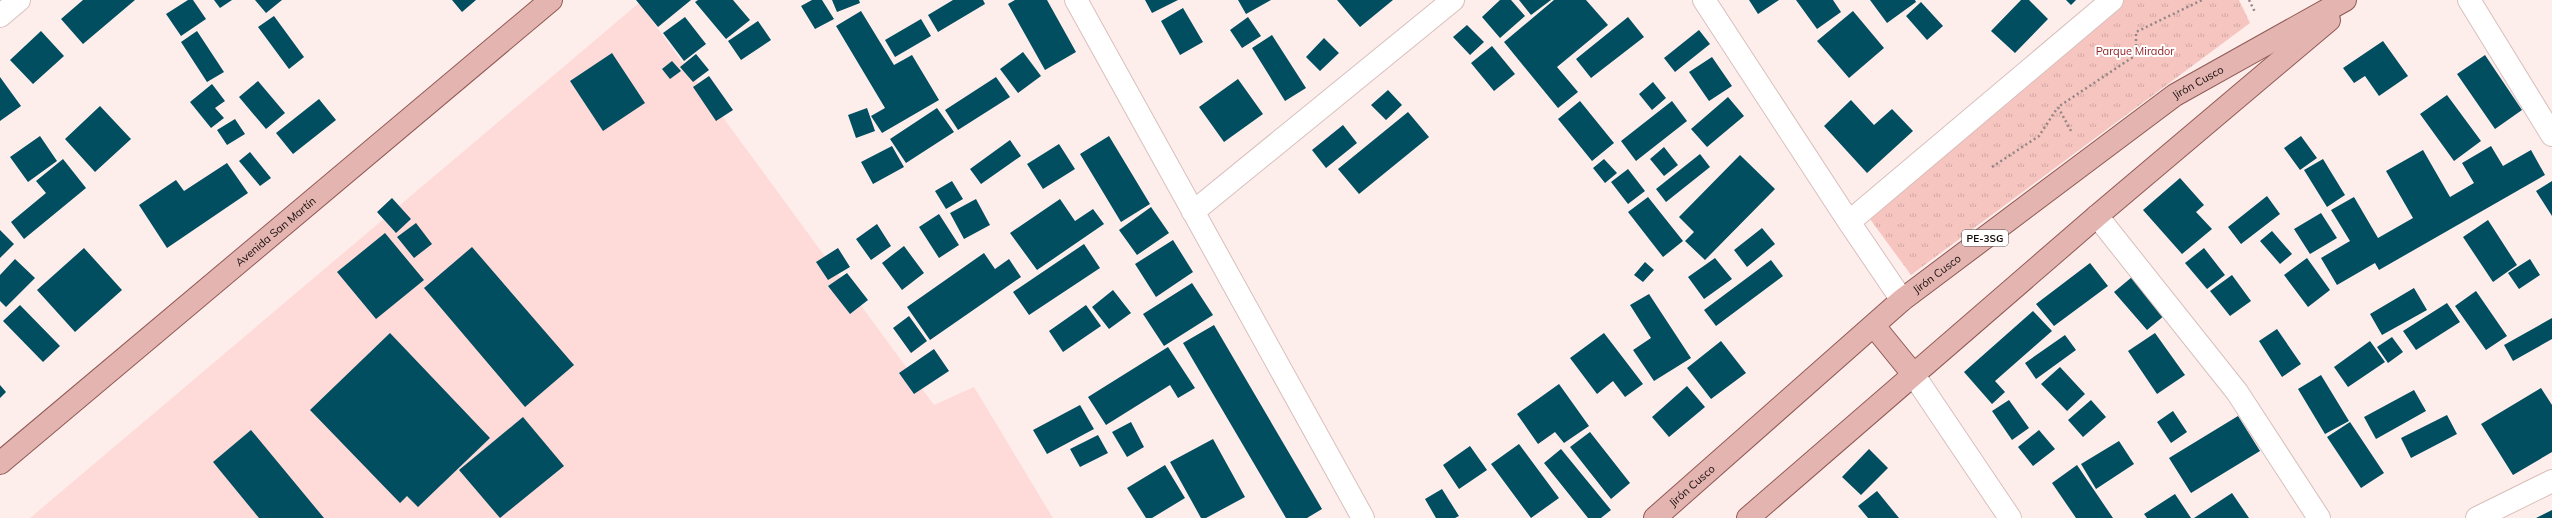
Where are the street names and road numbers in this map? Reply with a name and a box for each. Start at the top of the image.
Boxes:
street label: Jirón Cusco [2169,62,2226,102]
street label: Avenida San Martín [233,194,319,269]
road number: PE-3SG [1962,230,2008,246]
street label: Jirón Cusco [1910,251,1964,296]
street label: Jirón Cusco [1666,462,1718,510]

